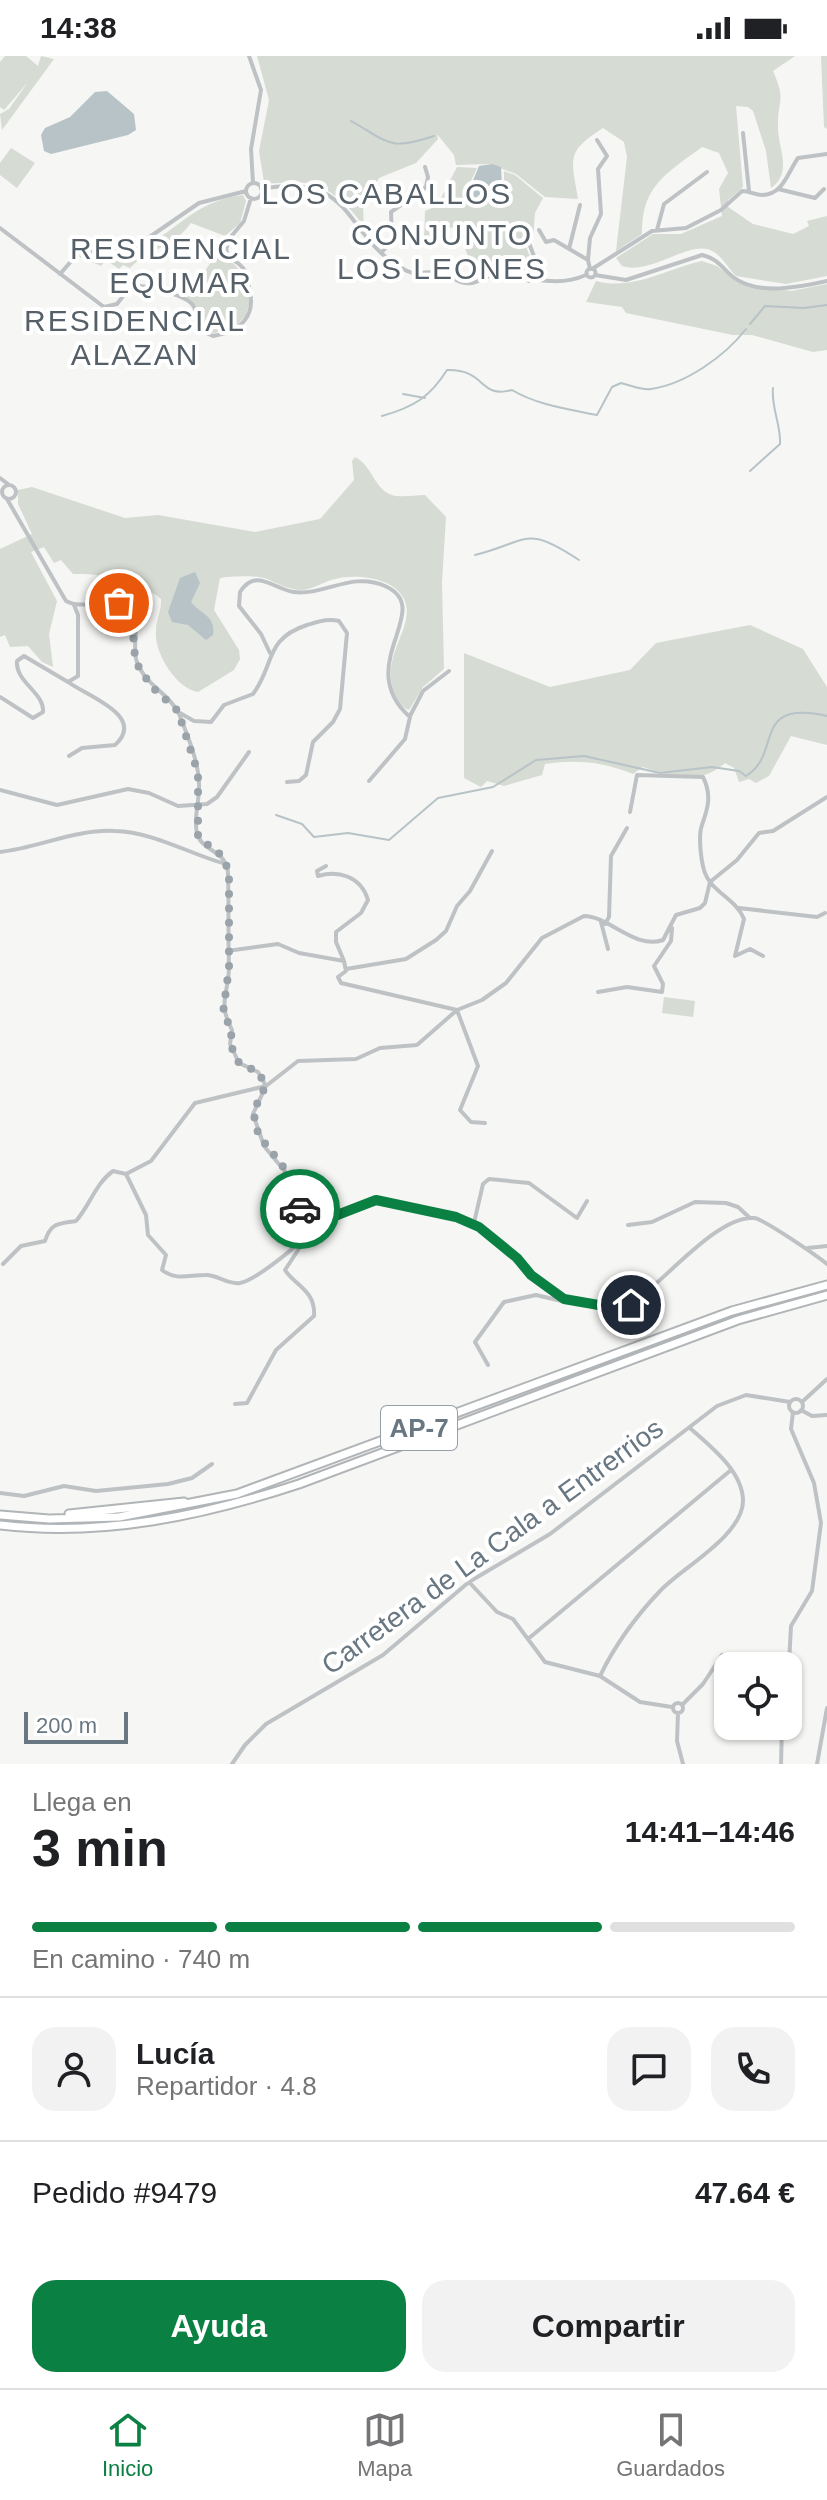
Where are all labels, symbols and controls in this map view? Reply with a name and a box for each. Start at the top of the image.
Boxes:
text: 14:38 [40,11,117,44]
district label: LOS CABALLOS [262,177,512,210]
district label: CONJUNTO LOS LEONES [337,218,547,285]
district label: RESIDENCIAL EQUMAR [70,232,292,299]
district label: RESIDENCIAL ALAZAN [24,304,246,371]
pin [85,569,153,637]
icon: bag [97,581,141,625]
courier [260,1169,340,1249]
icon: car [278,1187,322,1231]
pin [597,1271,665,1339]
icon: home [609,1283,653,1327]
road number: AP-7 [381,1406,457,1450]
street label: Carretera de La Cala a Entrerrios [316,1412,669,1681]
map controls [714,1652,802,1740]
button: locate [714,1652,802,1740]
scale bar [24,1708,128,1744]
text: 200 m [36,1713,97,1738]
text: Llega en [32,1787,132,1817]
text: 14:41–14:46 [625,1815,795,1848]
text: 3 min [32,1819,168,1877]
text: En camino · 740 m [32,1944,250,1974]
button: person [32,2027,116,2111]
button: chat [607,2027,691,2111]
button: phone [711,2027,795,2111]
text: Lucía [136,2037,214,2070]
text: Repartidor · 4.8 [136,2071,317,2101]
text: Pedido #9479 [32,2176,217,2209]
text: 47.64 € [695,2176,795,2209]
button: Ayuda [32,2280,406,2372]
button: Compartir [422,2280,795,2372]
tab: Inicio [102,2408,153,2482]
tab: Mapa [357,2408,412,2482]
tab: Guardados [616,2408,725,2482]

